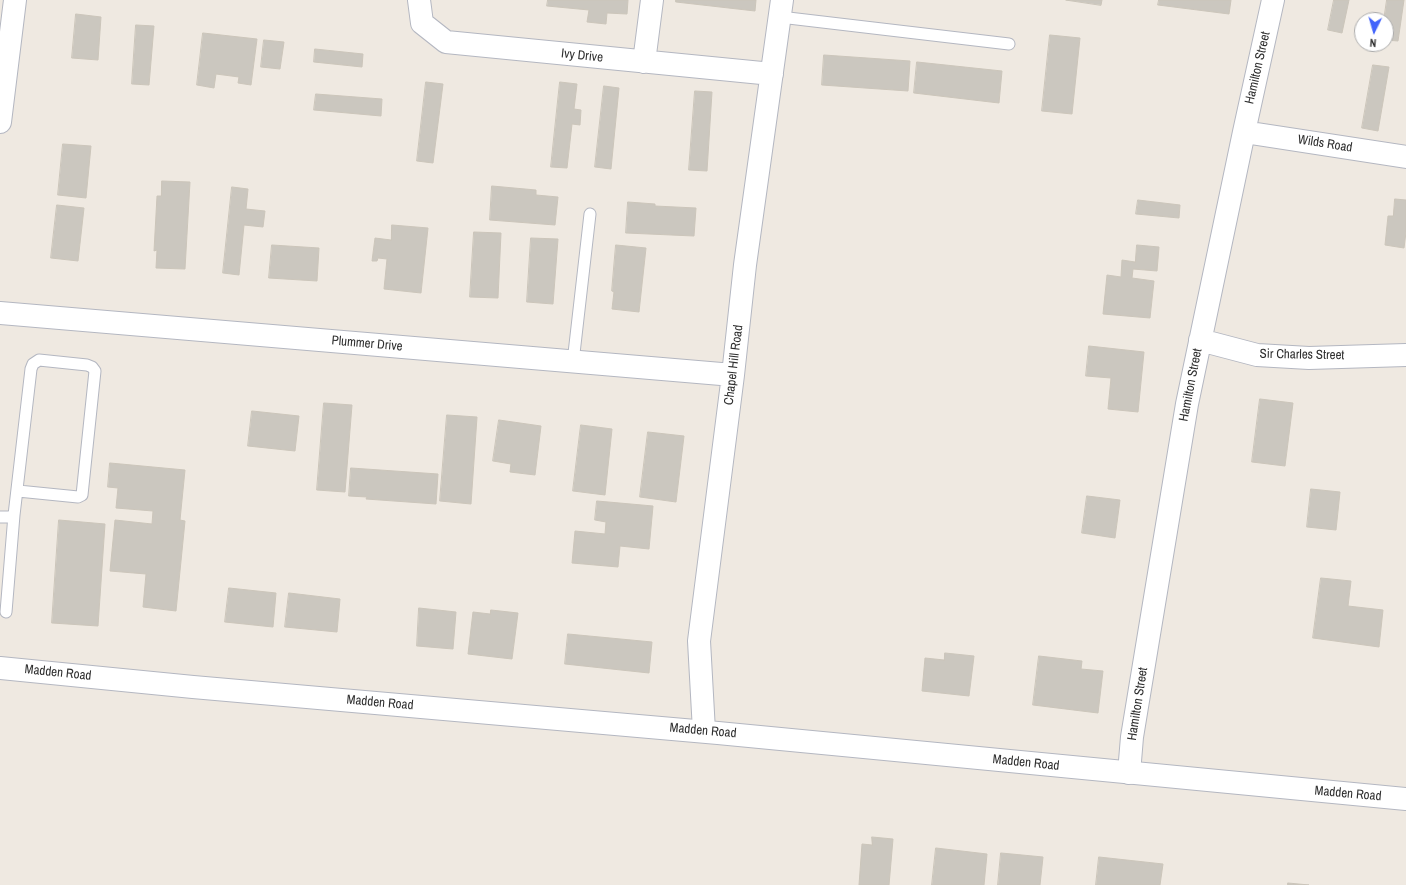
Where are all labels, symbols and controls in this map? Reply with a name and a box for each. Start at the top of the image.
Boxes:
north arrow [1354,12,1394,52]
street label: Hamilton Street [1242,30,1274,106]
text: N [1369,36,1377,50]
street label: Ivy Drive [560,46,604,66]
street label: Wilds Road [1297,132,1353,156]
street label: Chapel Hill Road [721,324,747,406]
street label: Plummer Drive [331,333,403,355]
street label: Sir Charles Street [1260,346,1344,364]
street label: Hamilton Street [1176,347,1206,423]
street label: Madden Road [24,662,92,684]
street label: Hamilton Street [1125,666,1151,742]
street label: Madden Road [346,692,414,714]
street label: Madden Road [669,720,737,742]
street label: Madden Road [992,752,1060,774]
street label: Madden Road [1314,783,1382,805]

